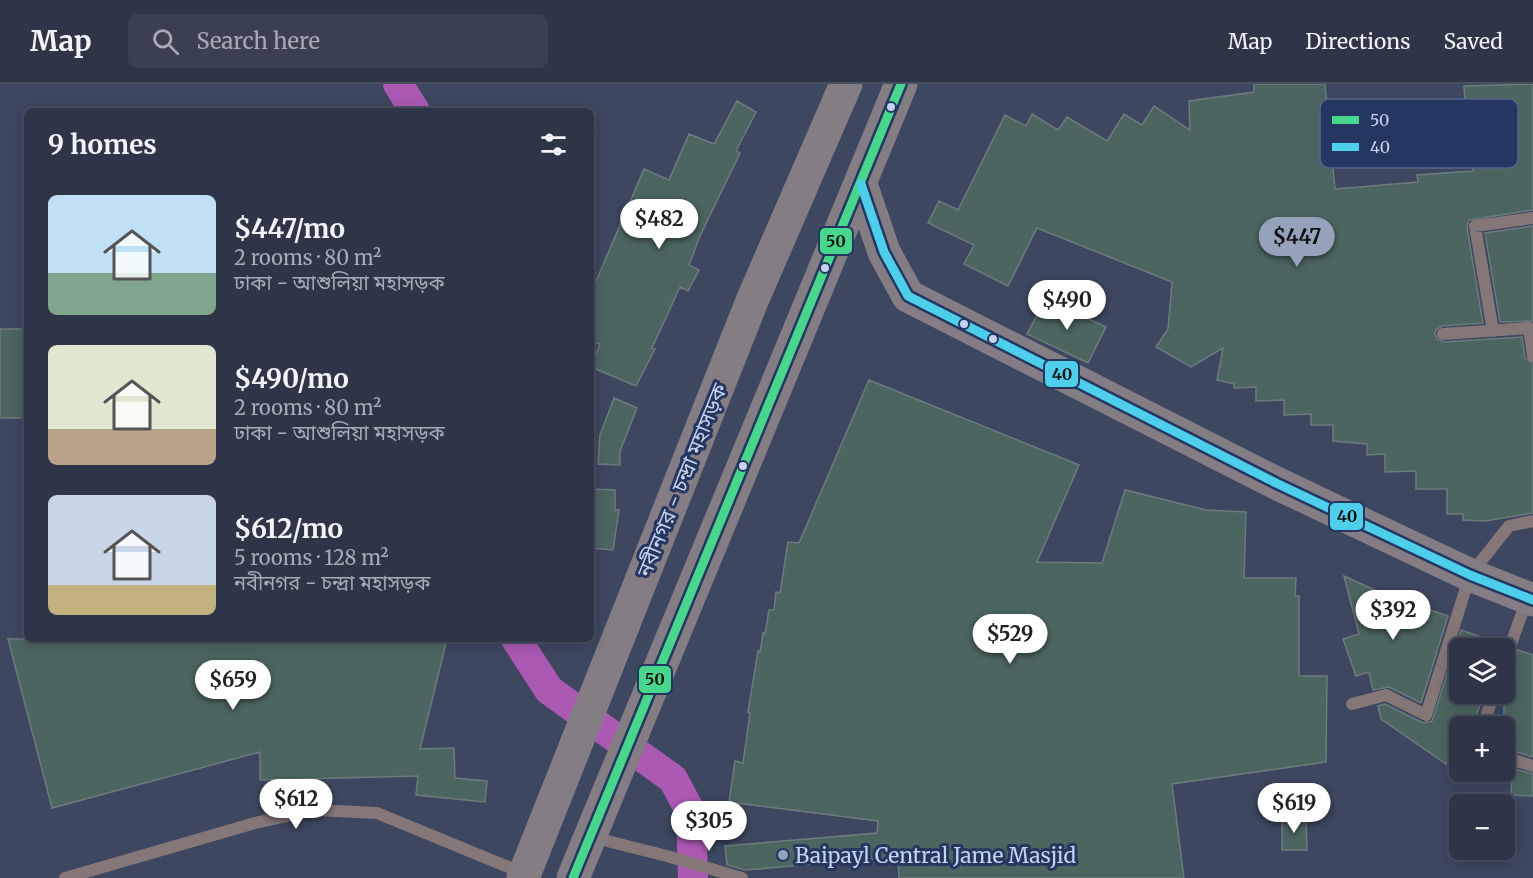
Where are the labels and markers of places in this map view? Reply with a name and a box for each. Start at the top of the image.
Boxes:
unlabelled marker [885,101,897,113]
pin: $482 [623,199,695,250]
pin: $447 [1261,217,1333,268]
unlabelled marker [819,262,831,274]
pin: $490 [1031,280,1103,331]
unlabelled marker [958,318,970,330]
unlabelled marker [987,333,999,345]
unlabelled marker [737,460,749,472]
pin: $392 [1357,590,1429,641]
pin: $529 [974,614,1046,665]
pin: $659 [197,660,269,711]
pin: $612 [260,779,332,830]
pin: $619 [1258,783,1330,834]
pin: $305 [673,801,745,852]
place label: Baipayl Central Jame Masjid [795,842,1076,869]
marker: Baipayl Central Jame Masjid [776,848,790,862]

